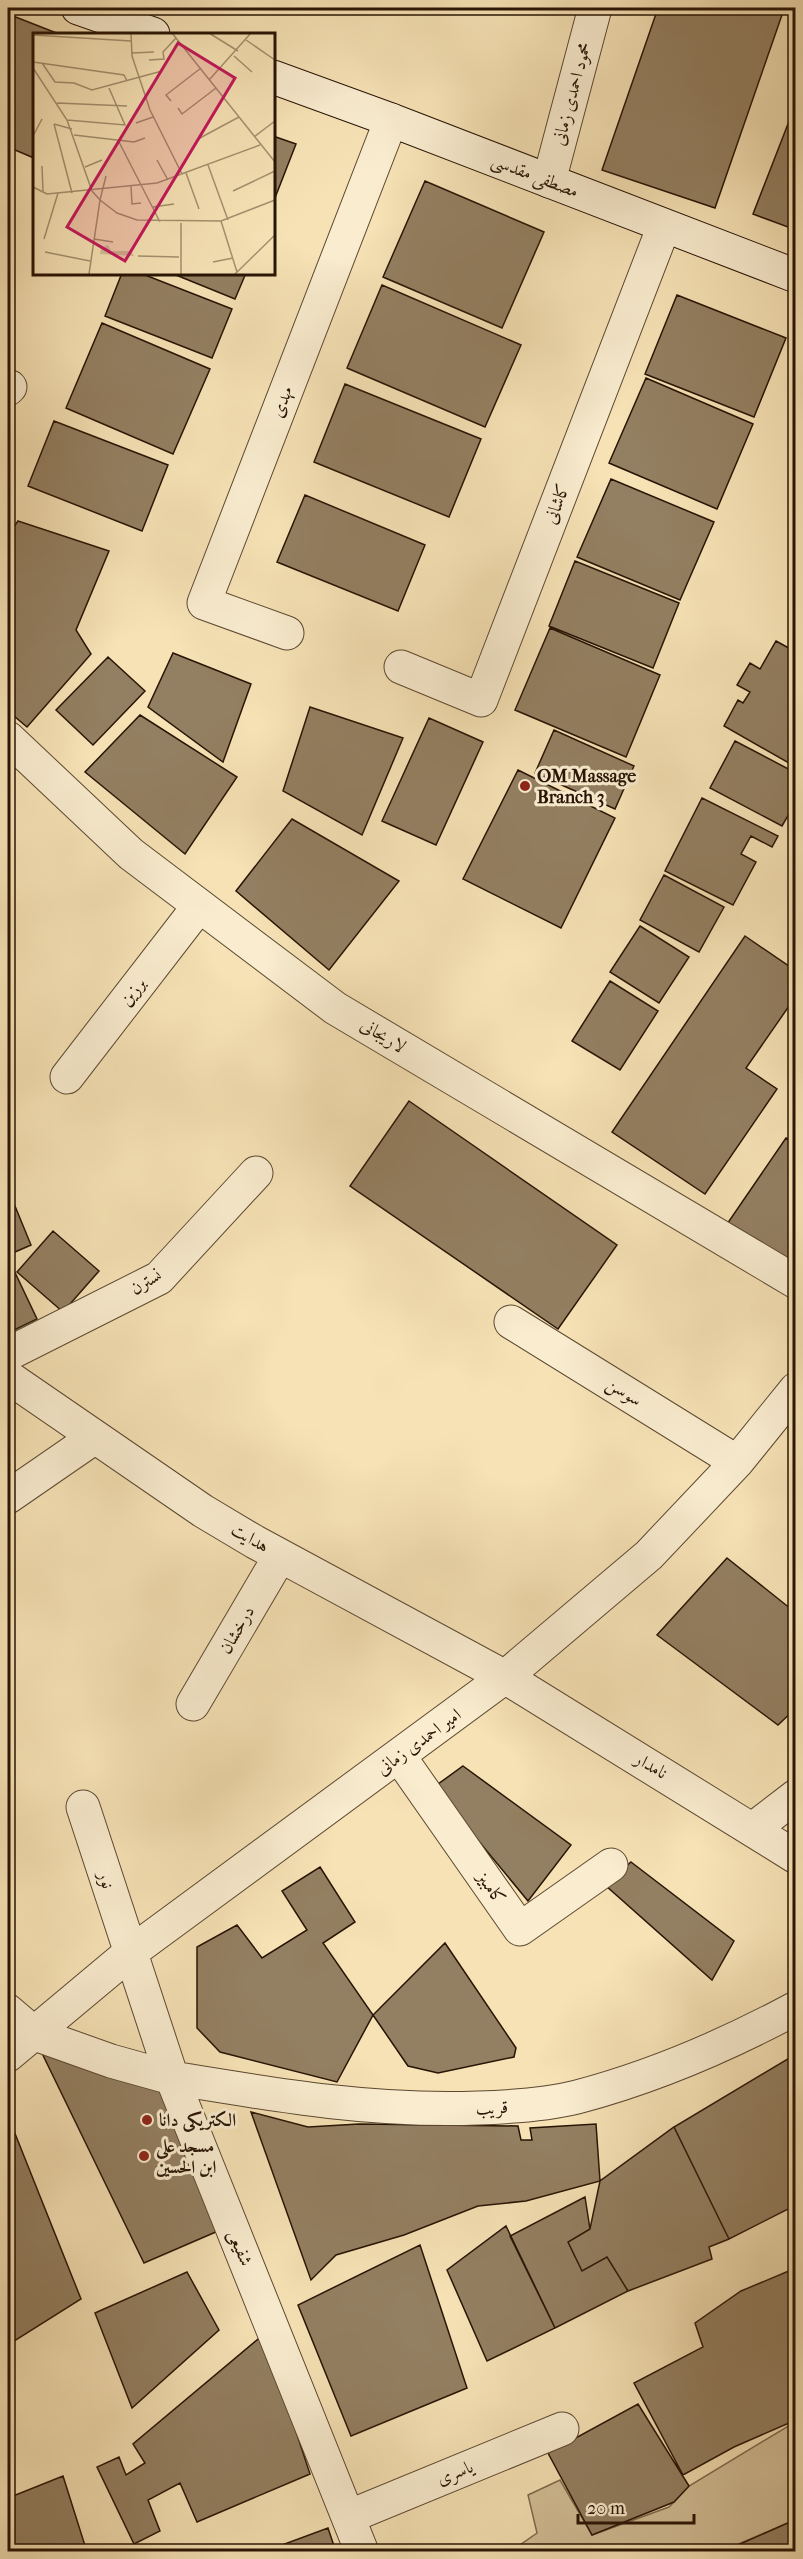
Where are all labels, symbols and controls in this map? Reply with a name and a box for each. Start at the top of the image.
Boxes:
inset map [33,33,274,274]
street label: محمود احمدی زمانی [548,40,596,148]
street label: مصطفی مقدسی [488,150,582,204]
street label: مهدی [267,383,298,421]
street label: کاشانی [540,481,574,527]
place label: OM Massage Branch 3 [537,766,636,808]
marker: OM Massage Branch 3 [518,779,532,793]
street label: برزین [116,974,150,1010]
street label: لاریجانی [357,1014,409,1058]
street label: نسترن [126,1264,166,1299]
street label: سوسن [602,1373,646,1412]
street label: هدایت [227,1519,272,1558]
street label: درخشان [215,1602,259,1658]
street label: امیر احمدی زمانی [373,1704,465,1780]
street label: نامدار [629,1747,671,1784]
street label: کامبیز [471,1866,510,1908]
street label: نور [93,1867,119,1891]
street label: قریب [476,2097,508,2120]
place label: الکتریکی دانا [159,2110,236,2132]
marker: الکتریکی دانا [140,2113,154,2127]
place label: مسجد علی ابن الحسین [155,2136,217,2178]
marker: مسجد علی ابن الحسین [137,2149,151,2163]
street label: شفیعی [221,2227,257,2270]
street label: یاسری [434,2456,478,2491]
scale bar [578,2487,694,2525]
text: 20 m [587,2498,625,2519]

